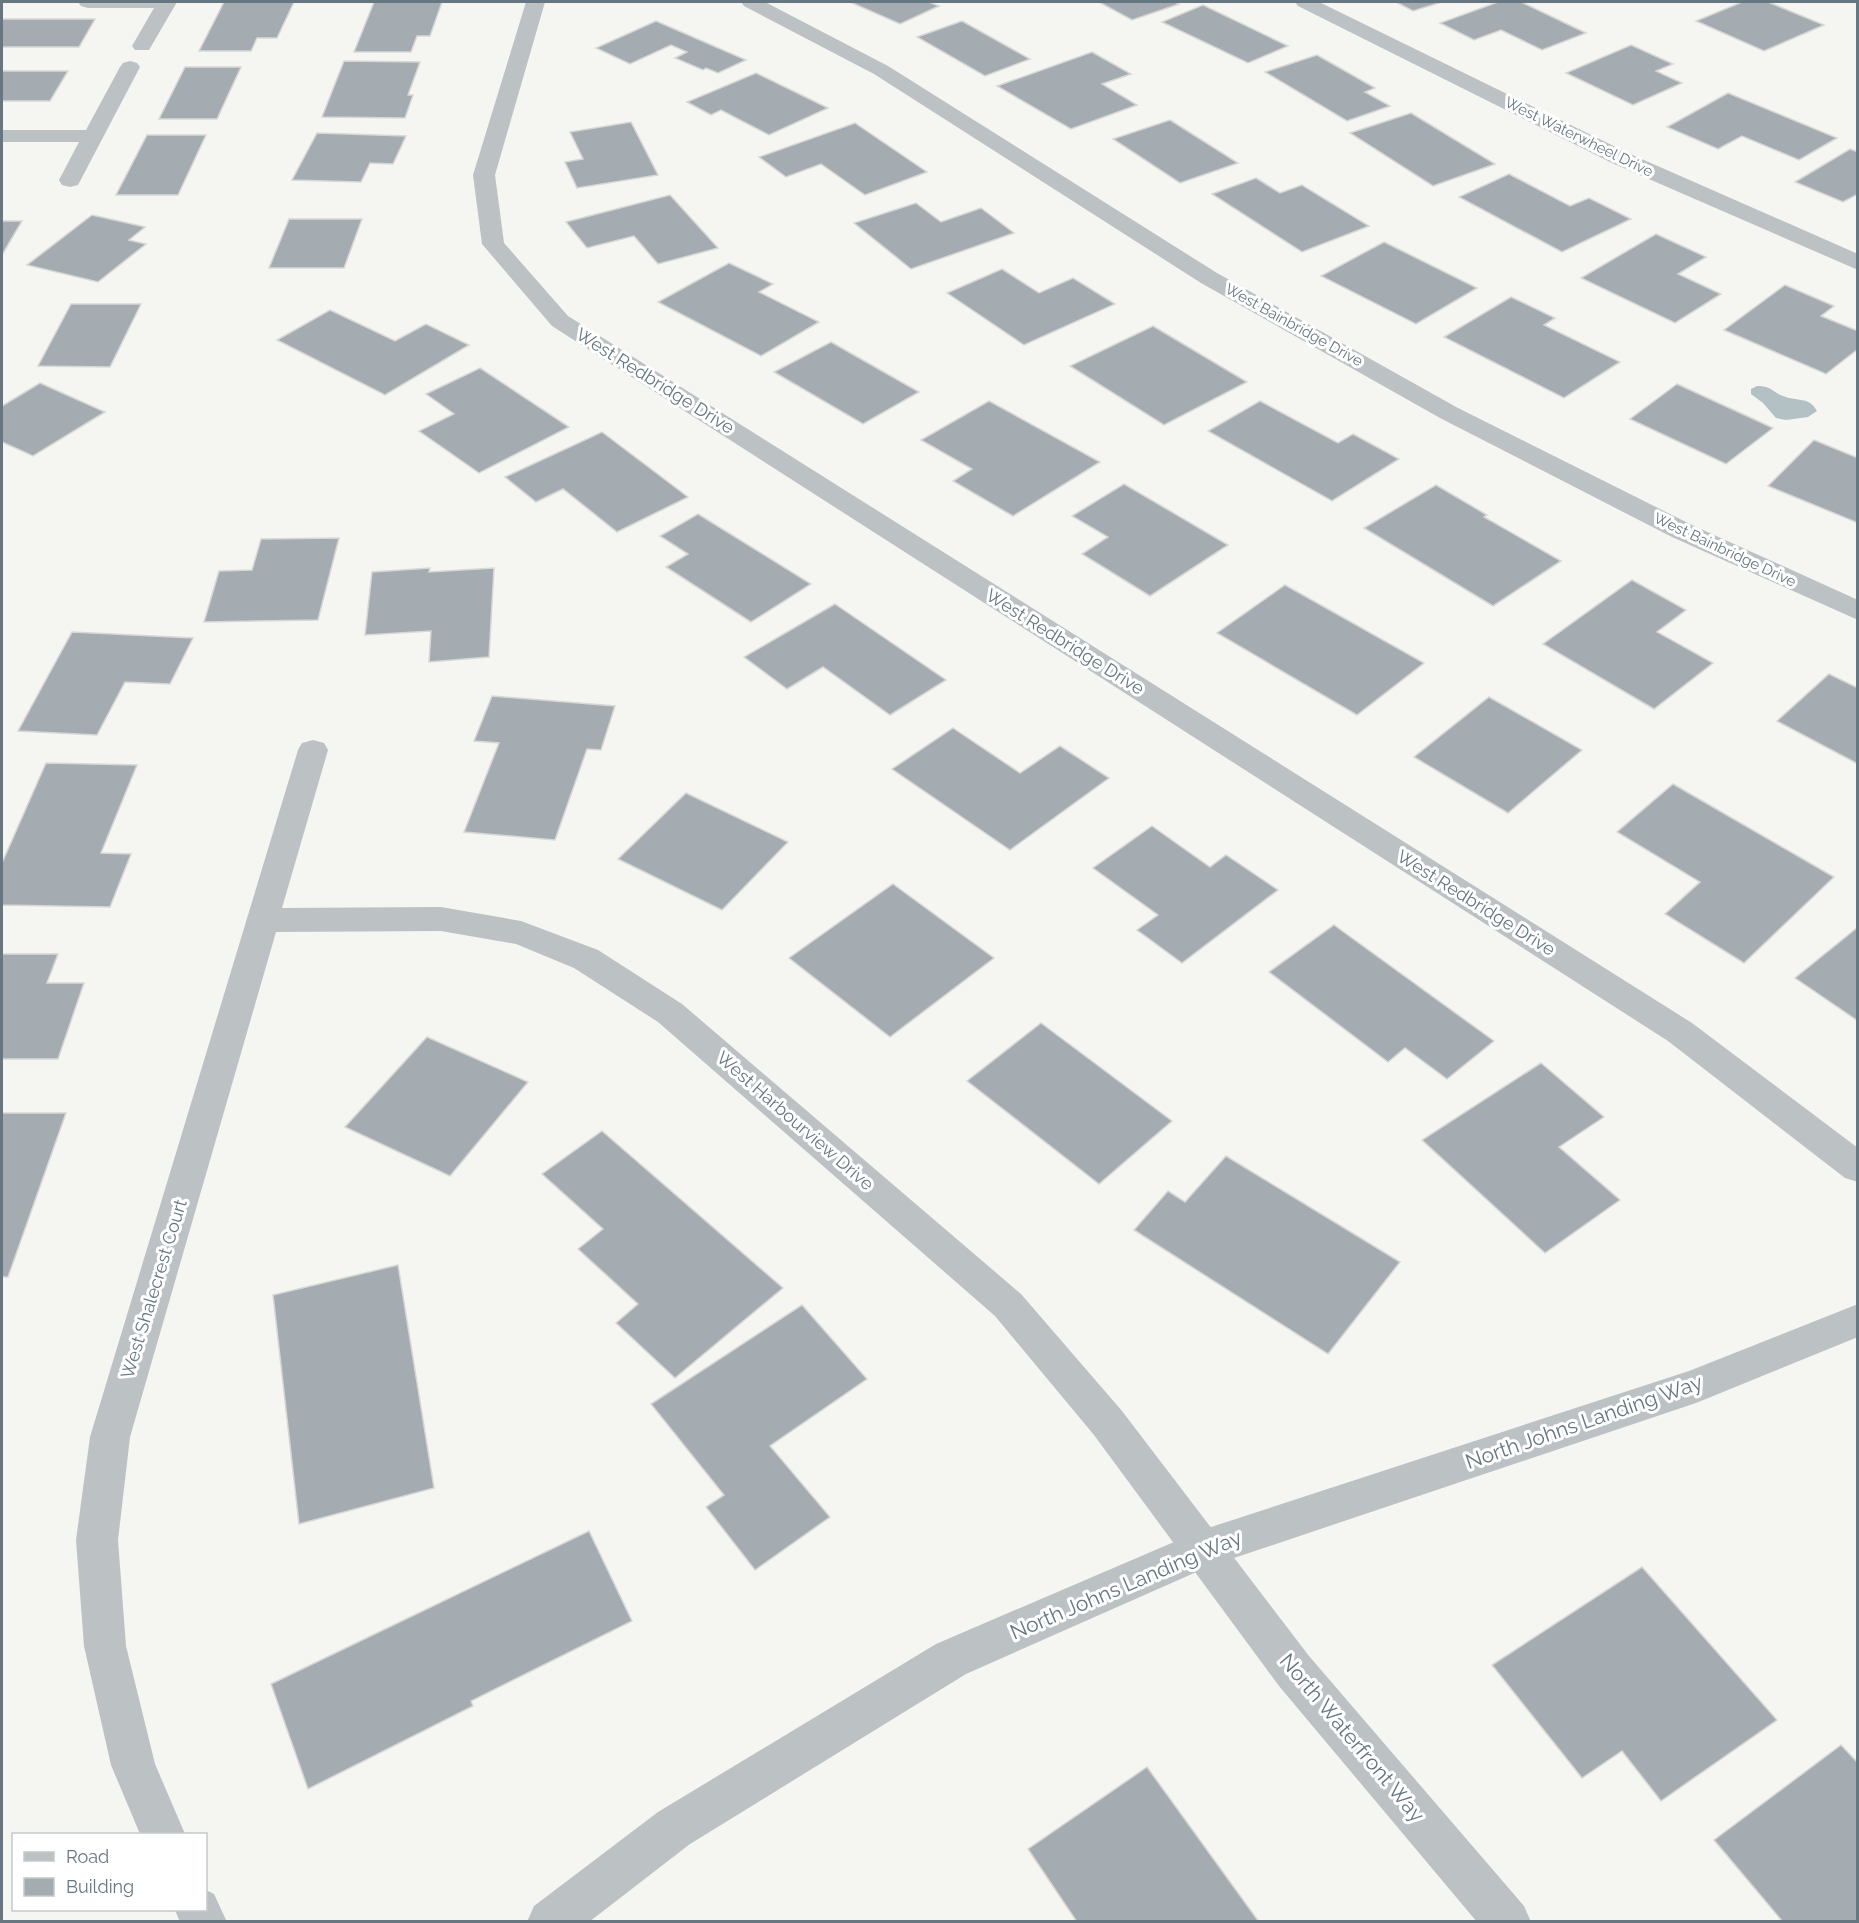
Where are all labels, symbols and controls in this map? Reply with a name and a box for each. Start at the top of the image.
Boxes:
street label: West Waterwheel Drive [1502,93,1656,181]
street label: West Bainbridge Drive [1222,280,1366,370]
street label: West Redbridge Drive [572,323,739,438]
street label: West Bainbridge Drive [1651,509,1799,591]
street label: West Redbridge Drive [982,584,1149,699]
street label: West Redbridge Drive [1393,845,1560,960]
street label: West Harbourview Drive [713,1047,878,1195]
street label: West Shalecrest Court [116,1197,191,1381]
street label: North Johns Landing Way [1462,1369,1706,1474]
street label: North Johns Landing Way [1006,1524,1245,1645]
street label: North Waterfront Way [1275,1648,1430,1827]
legend [12,1833,207,1911]
text: Road [66,1846,109,1867]
text: Building [66,1876,134,1897]

